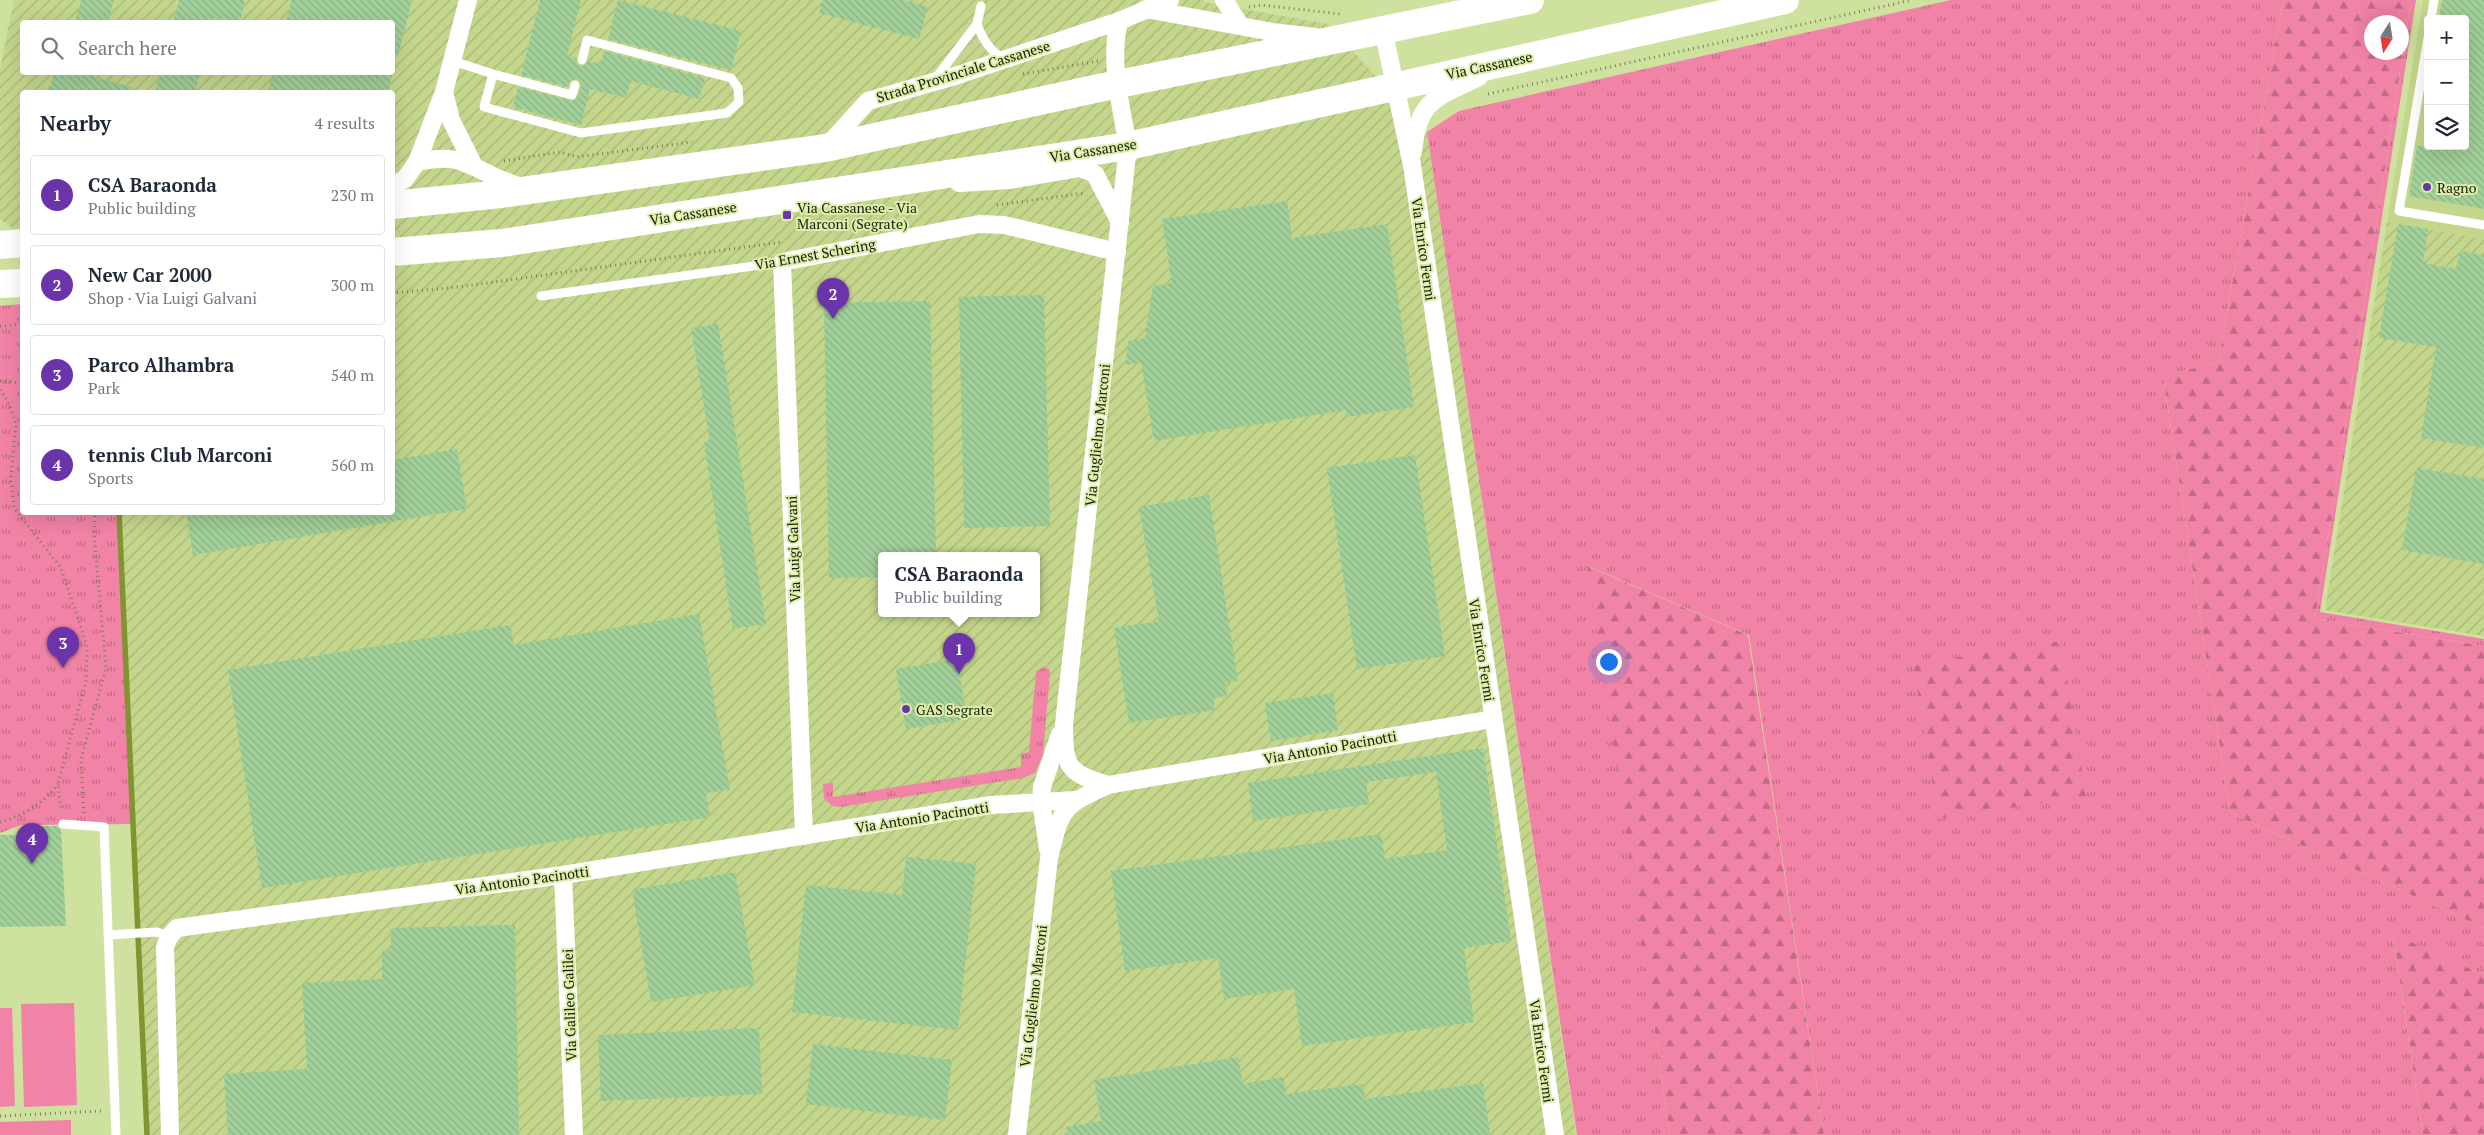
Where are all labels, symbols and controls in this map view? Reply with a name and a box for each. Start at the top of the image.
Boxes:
north arrow [2364,15,2409,60]
map controls [2424,15,2469,150]
button: + [2424,15,2469,60]
search box [20,20,395,75]
icon: search [38,34,66,62]
text: Search here [78,35,177,60]
street label: Strada Provinciale Cassanese [874,36,1052,106]
street label: Via Cassanese [1444,47,1534,83]
button: − [2424,60,2469,105]
button: layers [2424,105,2469,150]
text: Nearby [40,109,111,137]
text: 4 results [315,112,375,134]
street label: Via Cassanese [1048,134,1138,166]
text: CSA Baraonda [88,172,217,197]
place label: Ragno [2437,178,2477,197]
marker: Ragno [2421,181,2433,193]
text: 1 [52,184,62,206]
text: 230 m [331,184,374,206]
street label: Via Enrico Fermi [1407,196,1441,302]
text: Public building [88,197,196,219]
street label: Via Cassanese [648,197,738,229]
place label: Via Cassanese - Via Marconi (Segrate) [797,198,917,233]
marker: Via Cassanese - Via Marconi (Segrate) [781,209,793,221]
street label: Via Ernest Schering [753,234,878,274]
text: New Car 2000 [88,262,212,287]
text: 2 [52,274,62,296]
text: 300 m [331,274,374,296]
pin: 2 [817,278,849,319]
text: Shop · Via Luigi Galvani [88,287,257,309]
text: Parco Alhambra [88,352,234,377]
street label: Via Guglielmo Marconi [1080,363,1114,507]
text: 3 [52,364,62,386]
text: 540 m [331,364,374,386]
text: Park [88,377,120,399]
text: tennis Club Marconi [88,442,272,467]
text: 4 [52,454,62,476]
text: 560 m [331,454,374,476]
text: Sports [88,467,134,489]
street label: Via Luigi Galvani [782,495,804,603]
popup [878,552,1040,617]
text: CSA Baraonda [895,561,1023,586]
text: Public building [895,586,1002,608]
street label: Via Enrico Fermi [1464,597,1500,703]
pin: 3 [47,627,79,668]
pin: 1 [943,633,975,674]
your location [1596,649,1622,675]
place label: GAS Segrate [916,700,993,719]
marker: GAS Segrate [900,703,912,715]
street label: Via Antonio Pacinotti [1262,726,1398,768]
street label: Via Antonio Pacinotti [854,797,990,837]
pin: 4 [16,823,48,864]
street label: Via Antonio Pacinotti [454,861,590,899]
street label: Via Guglielmo Marconi [1015,924,1051,1068]
street label: Via Galileo Galilei [558,948,580,1062]
street label: Via Enrico Fermi [1525,998,1559,1104]

